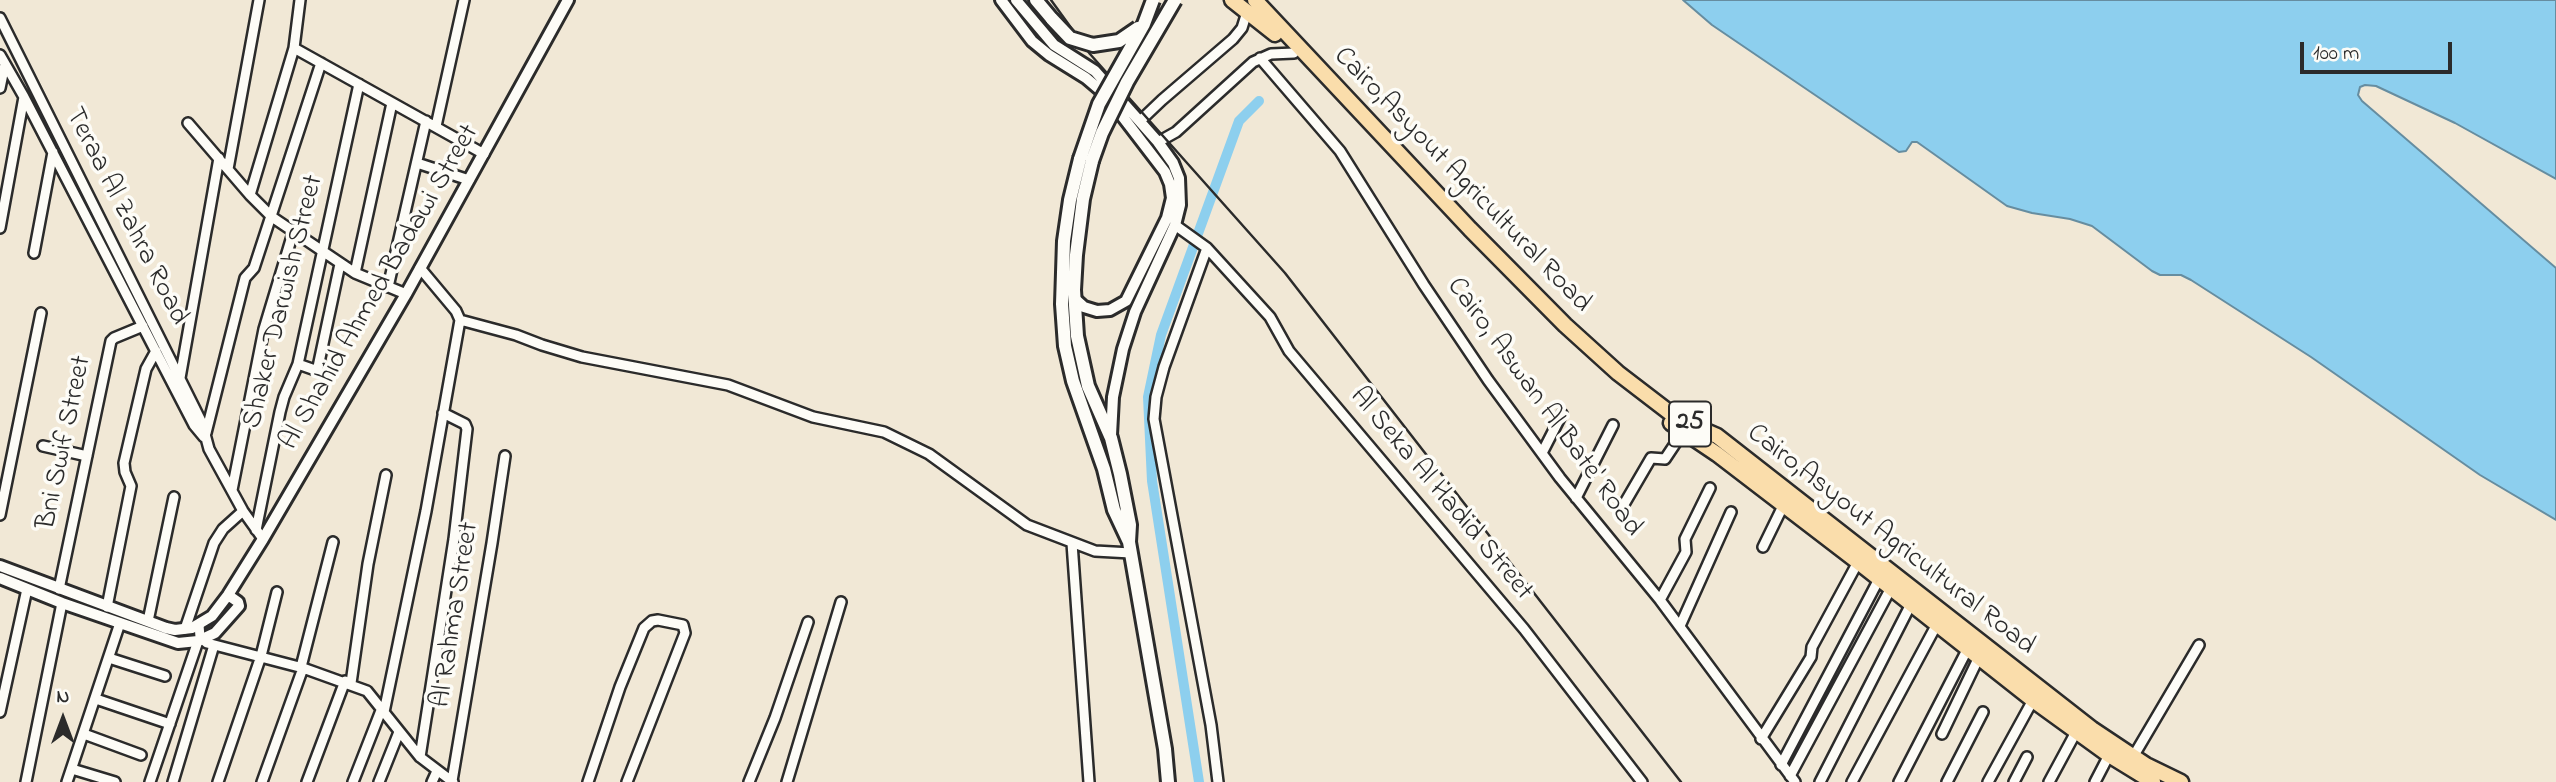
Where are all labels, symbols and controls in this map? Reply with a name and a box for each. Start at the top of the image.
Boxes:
scale bar [2304,28,2456,72]
text: 100 m [2313,39,2359,69]
street label: Cairo,Asyout Agricultural Road [1325,41,1597,321]
street label: Teraa Al Zahra Road [56,103,194,331]
street label: Al Shahid Ahmed Badawi Street [274,119,488,457]
street label: Shaker Darwish Street [237,172,333,432]
street label: Cairo, Aswan Al Bate' Road [1438,272,1648,544]
street label: Bni Swif Street [31,353,101,533]
street label: Al Seka Al Hadid Street [1341,381,1539,609]
road number: 25 [1669,402,1711,446]
street label: Cairo,Asyout Agricultural Road [1739,418,2041,664]
street label: Al Rahma Street [426,520,488,710]
north arrow [28,684,98,754]
text: N [57,684,69,711]

